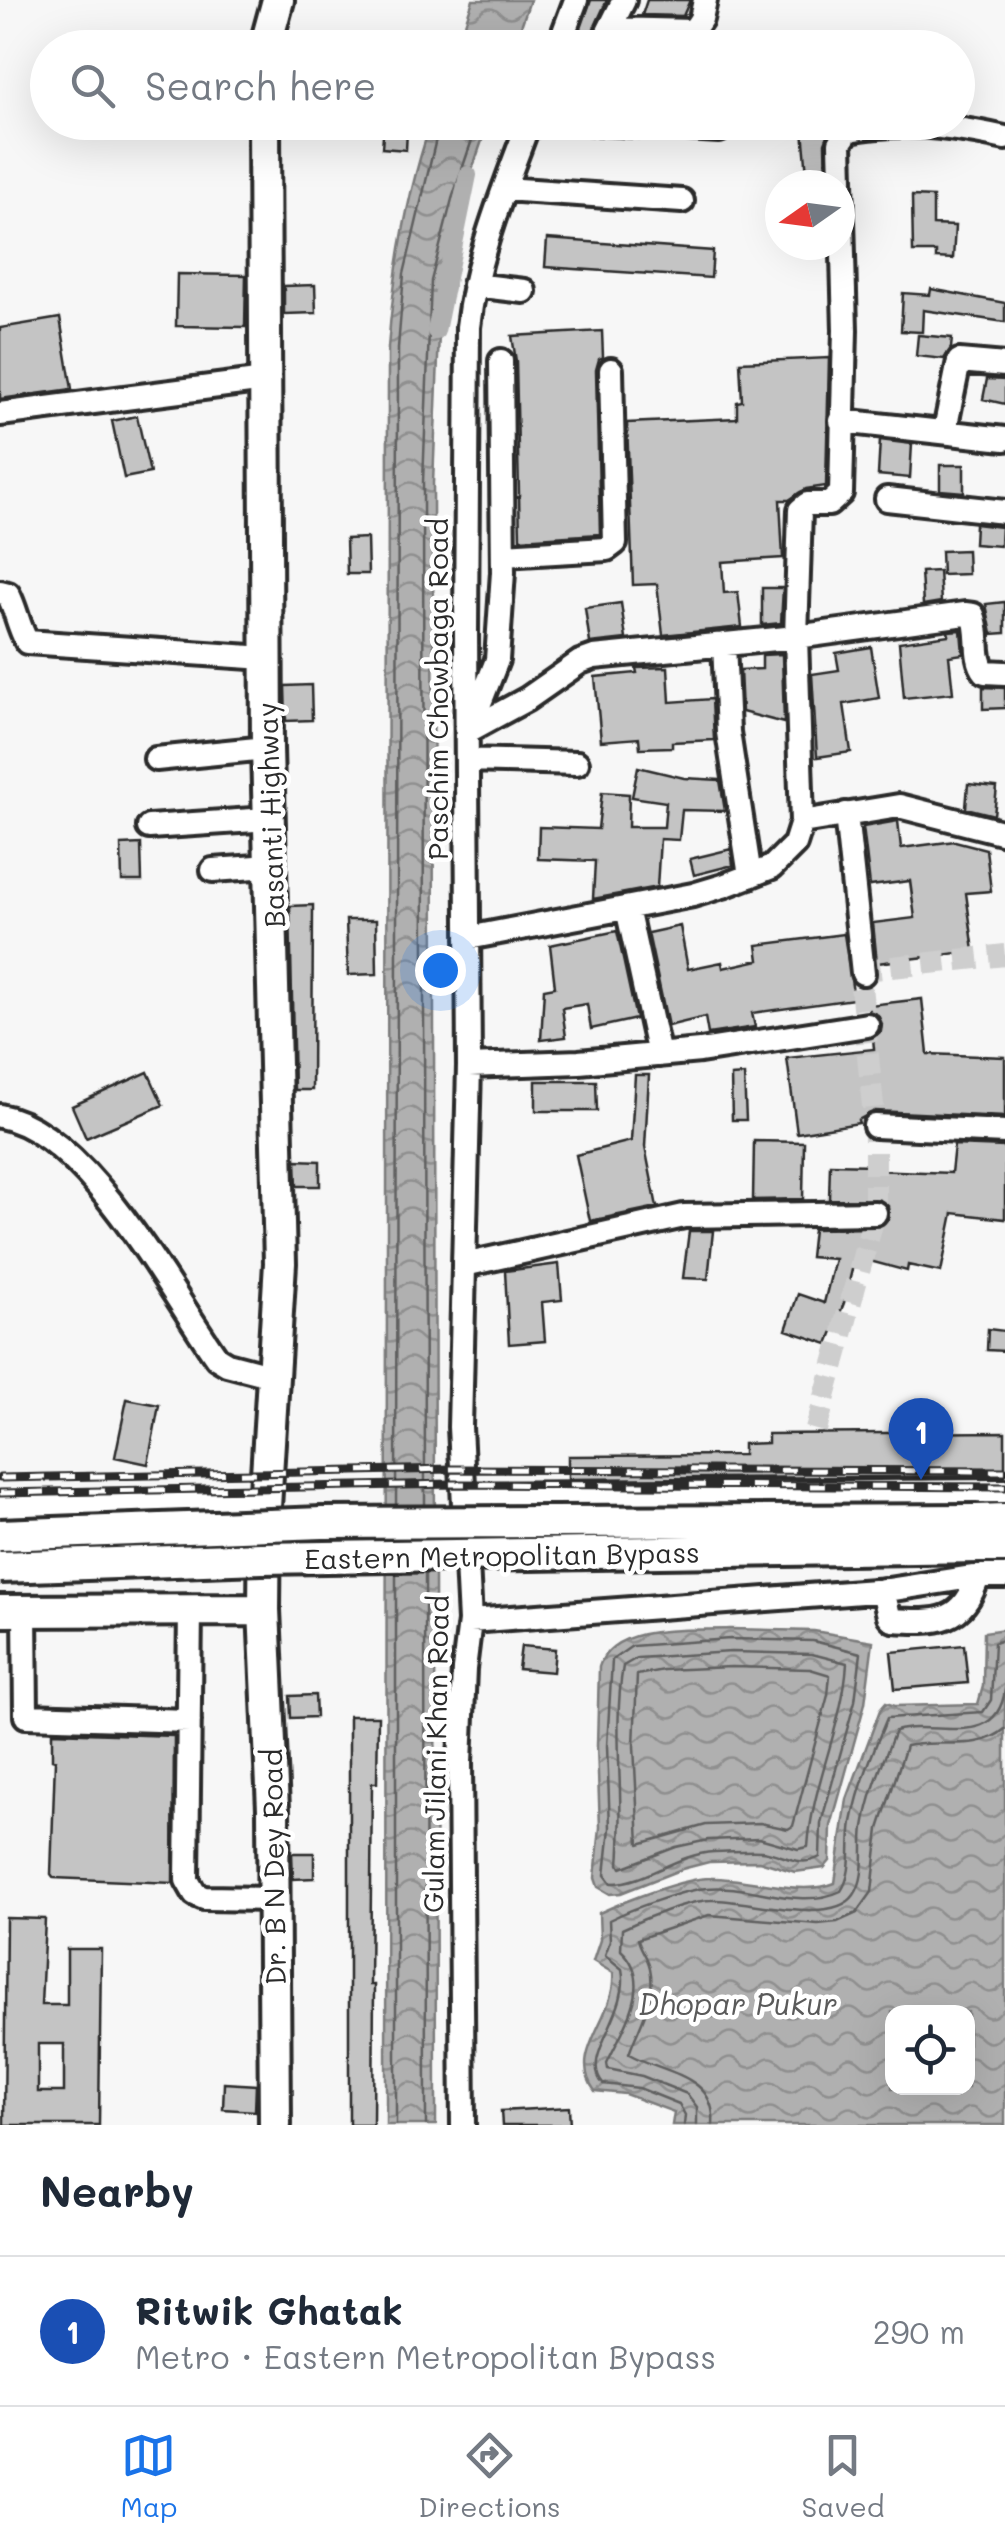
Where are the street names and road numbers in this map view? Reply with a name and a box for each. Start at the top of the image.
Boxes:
street label: Paschim Chowbaga Road [419,518,455,860]
street label: Basanti Highway [248,702,292,928]
street label: Eastern Metropolitan Bypass [304,1534,700,1576]
street label: Gulam Jilani Khan Road [414,1595,456,1913]
street label: Dr. B N Dey Road [253,1749,293,1985]

